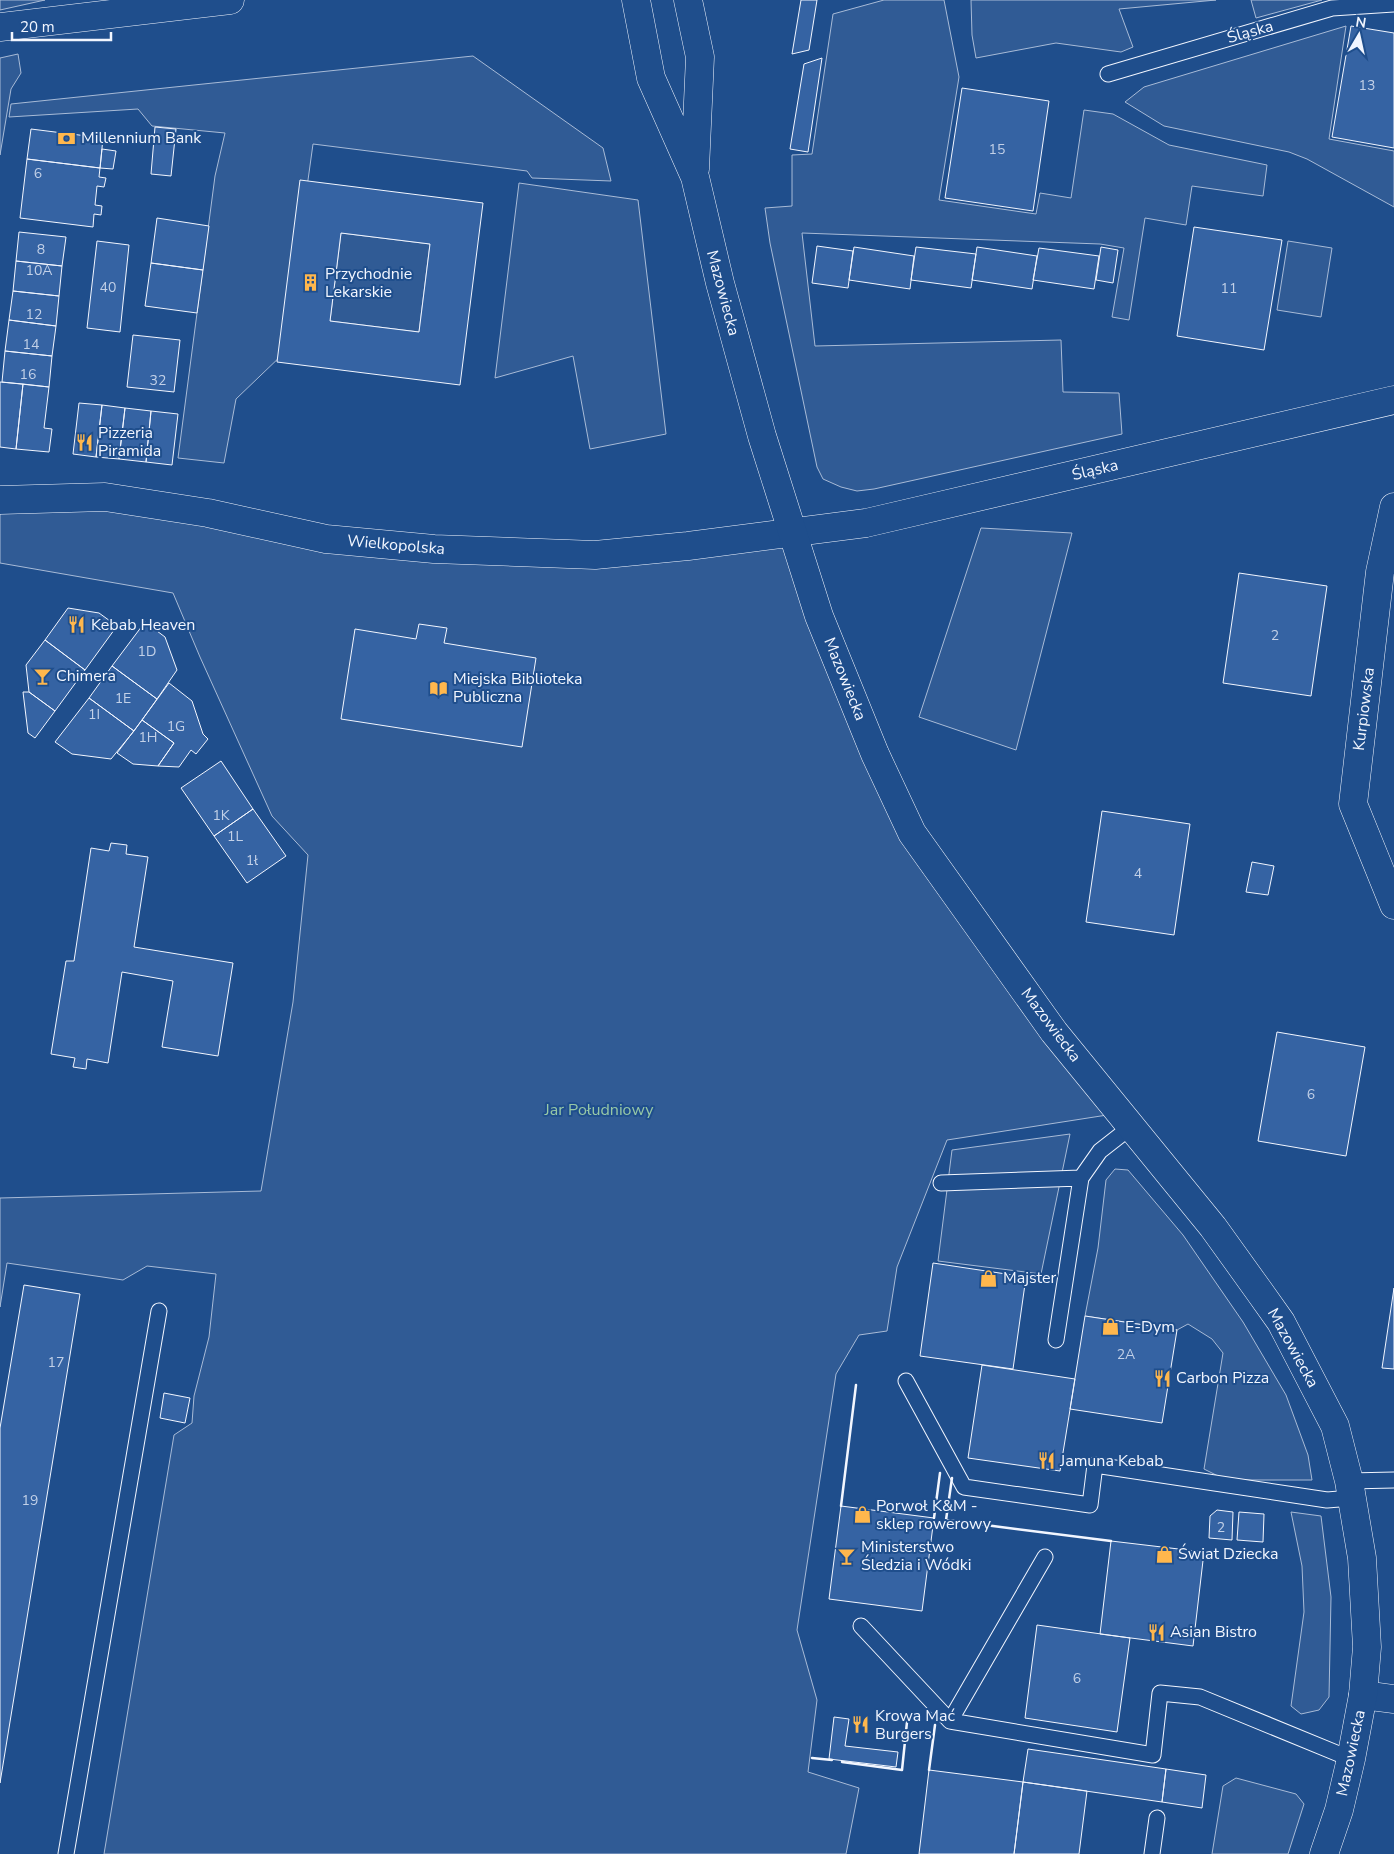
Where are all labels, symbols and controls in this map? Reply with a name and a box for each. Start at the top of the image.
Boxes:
scale bar [12,10,111,42]
north arrow [1334,10,1384,60]
text: N [1354,12,1368,33]
street label: Śląska [1224,15,1276,49]
text: 20 m [20,17,55,37]
house number: 13 [1359,76,1375,95]
place label: Millennium Bank [81,127,202,149]
bank icon: Millennium Bank [57,128,77,148]
house number: 15 [989,140,1005,159]
house number: 6 [34,164,42,183]
house number: 8 [37,240,45,259]
street label: Mazowiecka [701,248,745,338]
house number: 10A [25,261,53,280]
place label: Przychodnie Lekarskie [325,263,412,303]
building icon: Przychodnie Lekarskie [301,273,321,293]
house number: 40 [100,278,116,297]
house number: 11 [1221,279,1237,298]
house number: 12 [26,305,42,324]
house number: 14 [23,335,39,354]
house number: 16 [20,365,36,384]
house number: 32 [150,371,166,390]
place label: Pizzeria Piramida [98,422,161,462]
restaurant icon: Pizzeria Piramida [74,432,94,452]
street label: Śląska [1070,454,1120,486]
street label: Wielkopolska [346,530,446,560]
place label: Kebab Heaven [91,614,195,636]
restaurant icon: Kebab Heaven [67,615,87,635]
house number: 2 [1271,626,1279,645]
street label: Mazowiecka [818,634,872,724]
house number: 1D [138,642,156,661]
place label: Chimera [56,665,116,687]
bar icon: Chimera [32,666,52,686]
street label: Kurpiowska [1348,666,1380,752]
place label: Miejska Biblioteka Publiczna [453,668,582,708]
library icon: Miejska Biblioteka Publiczna [429,678,449,698]
house number: 1E [115,689,131,708]
house number: 1I [88,705,100,724]
house number: 1G [167,717,185,736]
house number: 1H [138,728,158,747]
house number: 1K [212,806,230,825]
house number: 1L [227,827,243,846]
house number: 1ł [246,851,259,870]
house number: 4 [1134,864,1142,883]
street label: Mazowiecka [1016,983,1086,1067]
house number: 6 [1307,1085,1315,1104]
park label: Jar Południowy [544,1099,654,1121]
place label: Majster [1003,1267,1057,1289]
shop icon: Majster [979,1268,999,1288]
street label: Mazowiecka [1262,1304,1324,1392]
place label: E-Dym [1125,1316,1175,1338]
shop icon: E-Dym [1101,1317,1121,1337]
house number: 2A [1117,1345,1135,1364]
house number: 17 [48,1353,64,1372]
place label: Carbon Pizza [1176,1367,1269,1389]
restaurant icon: Carbon Pizza [1152,1368,1172,1388]
place label: Jamuna Kebab [1059,1450,1163,1472]
restaurant icon: Jamuna Kebab [1036,1451,1056,1471]
house number: 19 [22,1491,38,1510]
place label: Porwoł K&M - sklep rowerowy [876,1495,992,1535]
shop icon: Porwoł K&M - sklep rowerowy [852,1505,872,1525]
house number: 2 [1217,1518,1225,1537]
place label: Ministerstwo Śledzia i Wódki [861,1536,971,1576]
place label: Świat Dziecka [1178,1543,1278,1565]
shop icon: Świat Dziecka [1154,1544,1174,1564]
bar icon: Ministerstwo Śledzia i Wódki [837,1546,857,1566]
place label: Asian Bistro [1170,1621,1257,1643]
restaurant icon: Asian Bistro [1146,1622,1166,1642]
house number: 6 [1073,1669,1081,1688]
place label: Krowa Mać Burgers [875,1705,955,1745]
street label: Mazowiecka [1331,1708,1371,1798]
restaurant icon: Krowa Mać Burgers [851,1715,871,1735]

